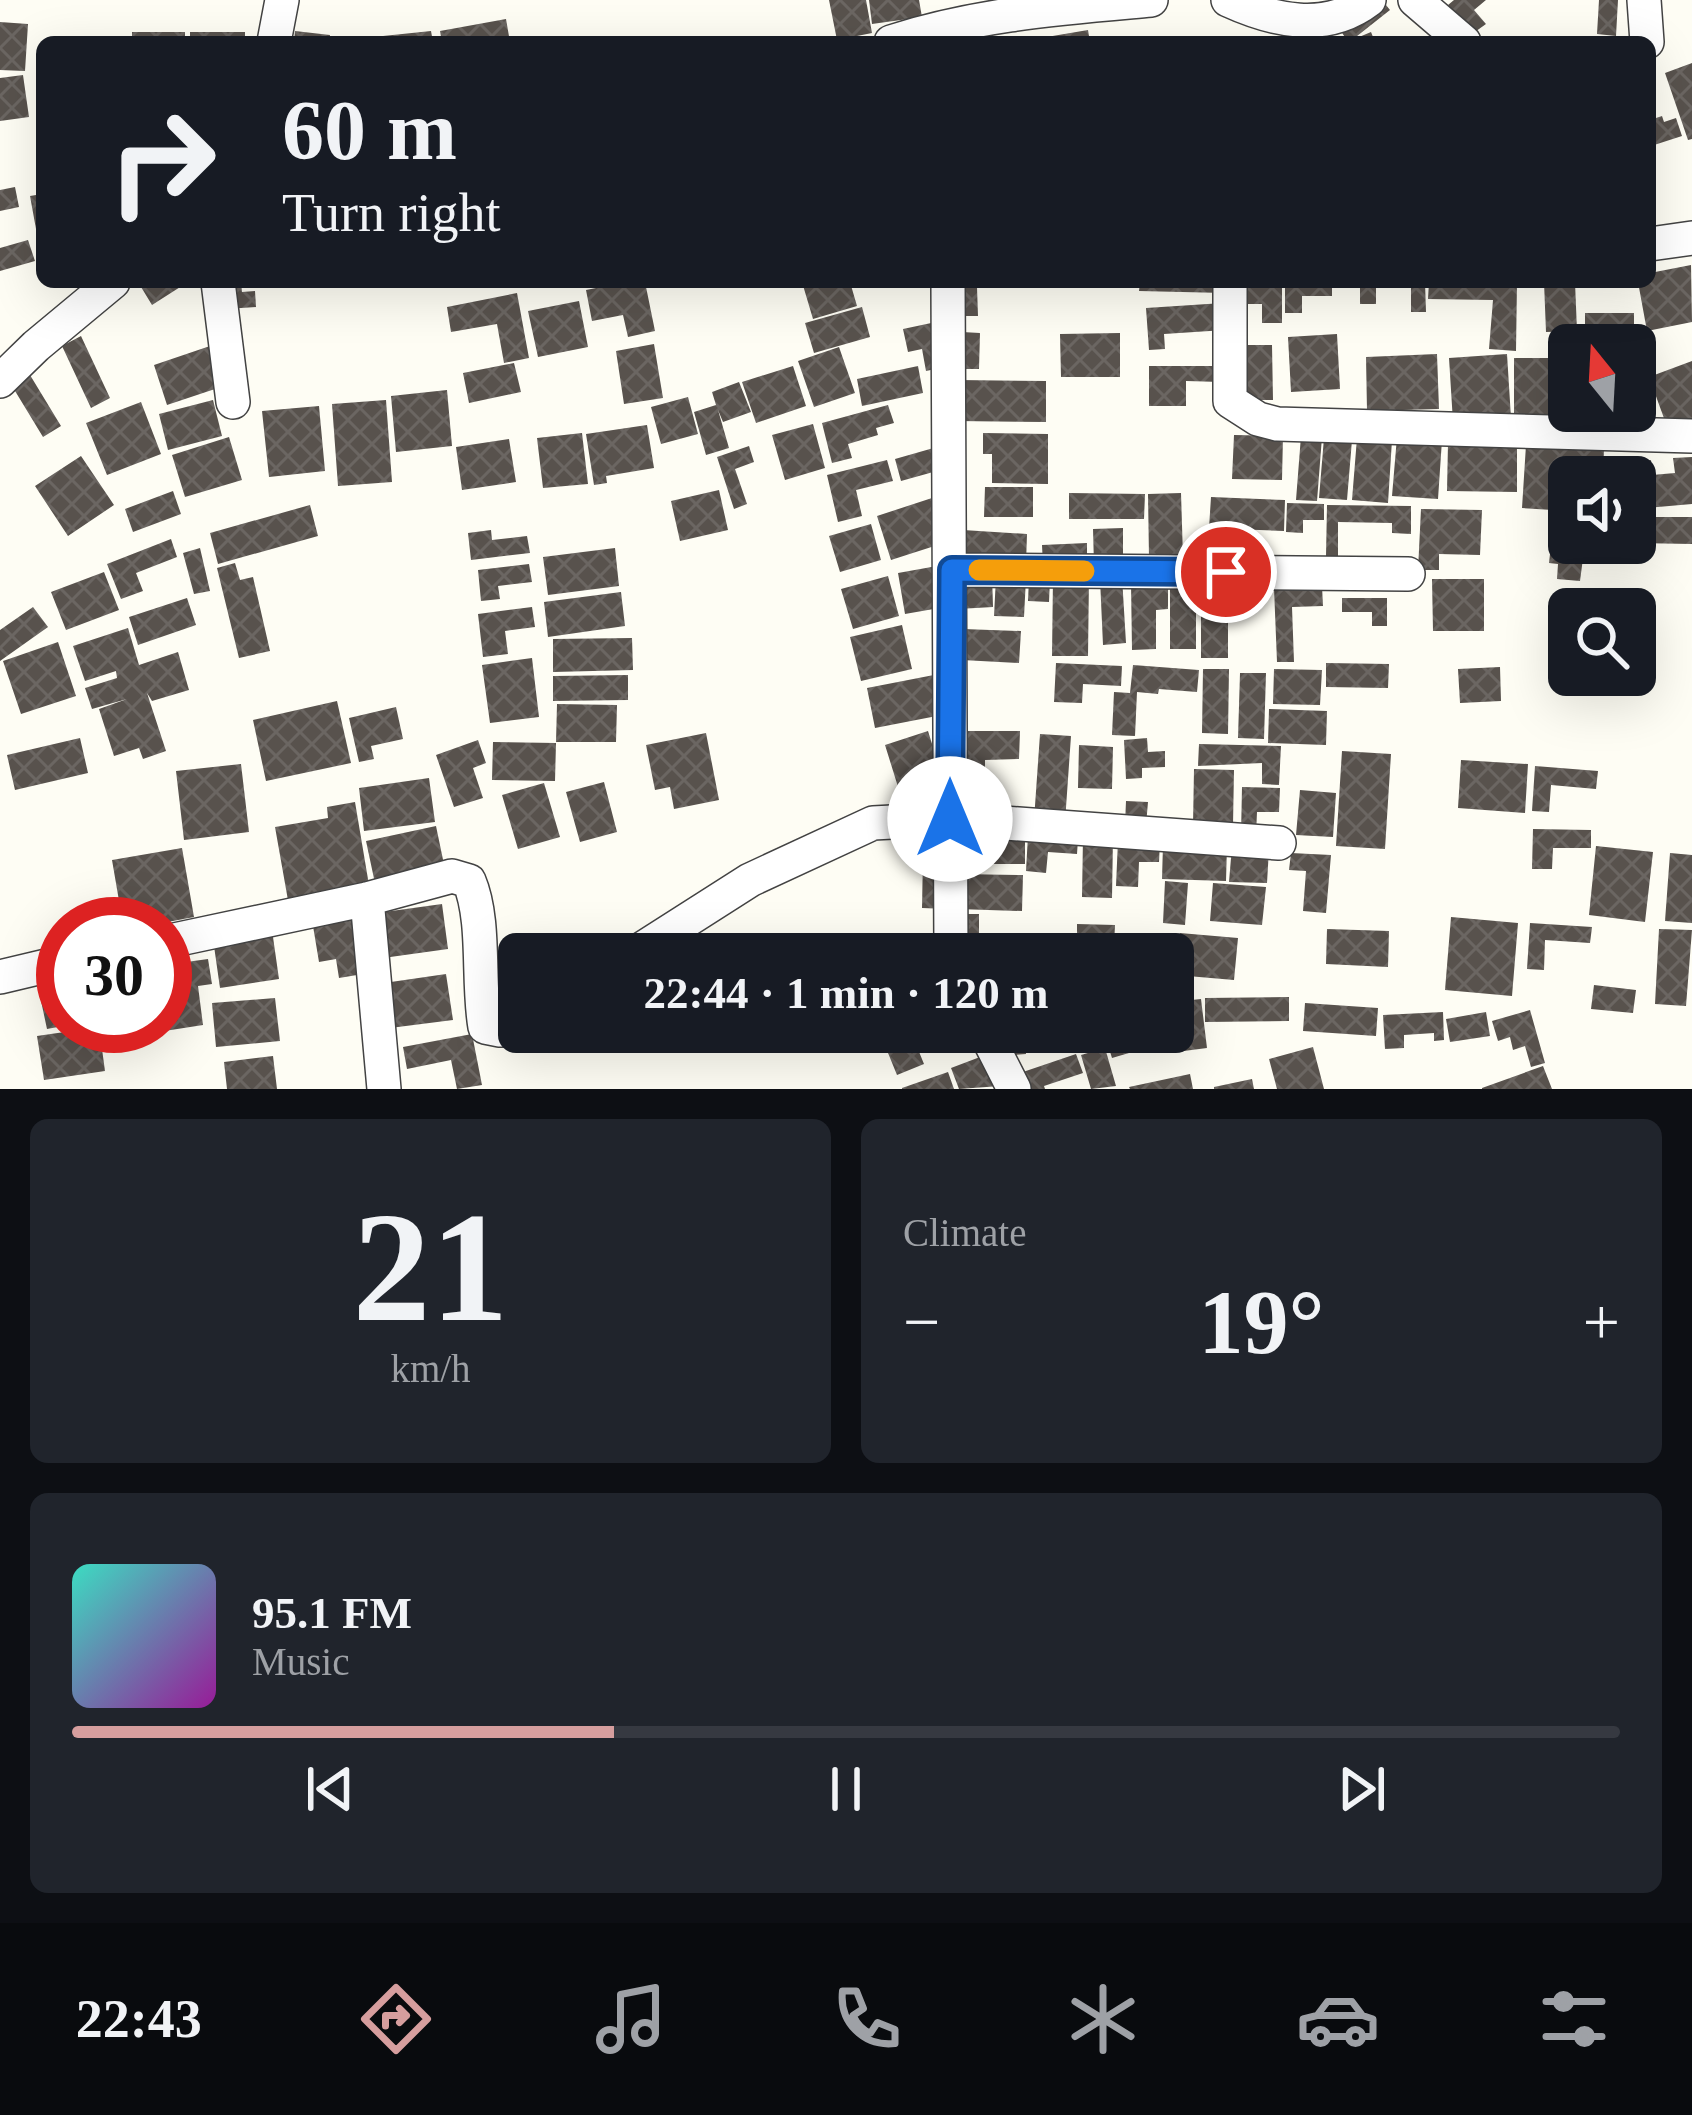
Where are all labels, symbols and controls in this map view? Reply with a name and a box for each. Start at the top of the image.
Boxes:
icon: right [84,84,240,240]
text: 60 m [282,84,457,177]
text: Turn right [282,183,501,243]
north arrow [1548,324,1656,432]
map controls [1548,324,1656,696]
button: sound [1548,456,1656,564]
pin [1175,521,1277,623]
icon: arrive [1193,539,1259,605]
button: search [1548,588,1656,696]
position arrow [887,756,1013,882]
speed limit sign: 30 [36,897,192,1053]
text: 22:44 · 1 min · 120 m [644,968,1049,1018]
text: 21 [353,1181,509,1354]
text: Climate [903,1211,1026,1254]
text: 19° [1199,1273,1325,1372]
text: − [903,1285,940,1358]
text: + [1583,1285,1620,1358]
text: km/h [390,1347,471,1390]
text: 95.1 FM [252,1588,412,1638]
text: Music [252,1640,350,1683]
icon: previous [297,1756,363,1822]
icon: pause [813,1756,879,1822]
icon: next [1329,1756,1395,1822]
icon: directions [354,1977,438,2061]
icon: music [589,1977,673,2061]
icon: phone [825,1977,909,2061]
icon: climate [1061,1977,1145,2061]
icon: car [1296,1977,1380,2061]
icon: filters [1532,1977,1616,2061]
text: 22:43 [76,1989,202,2049]

